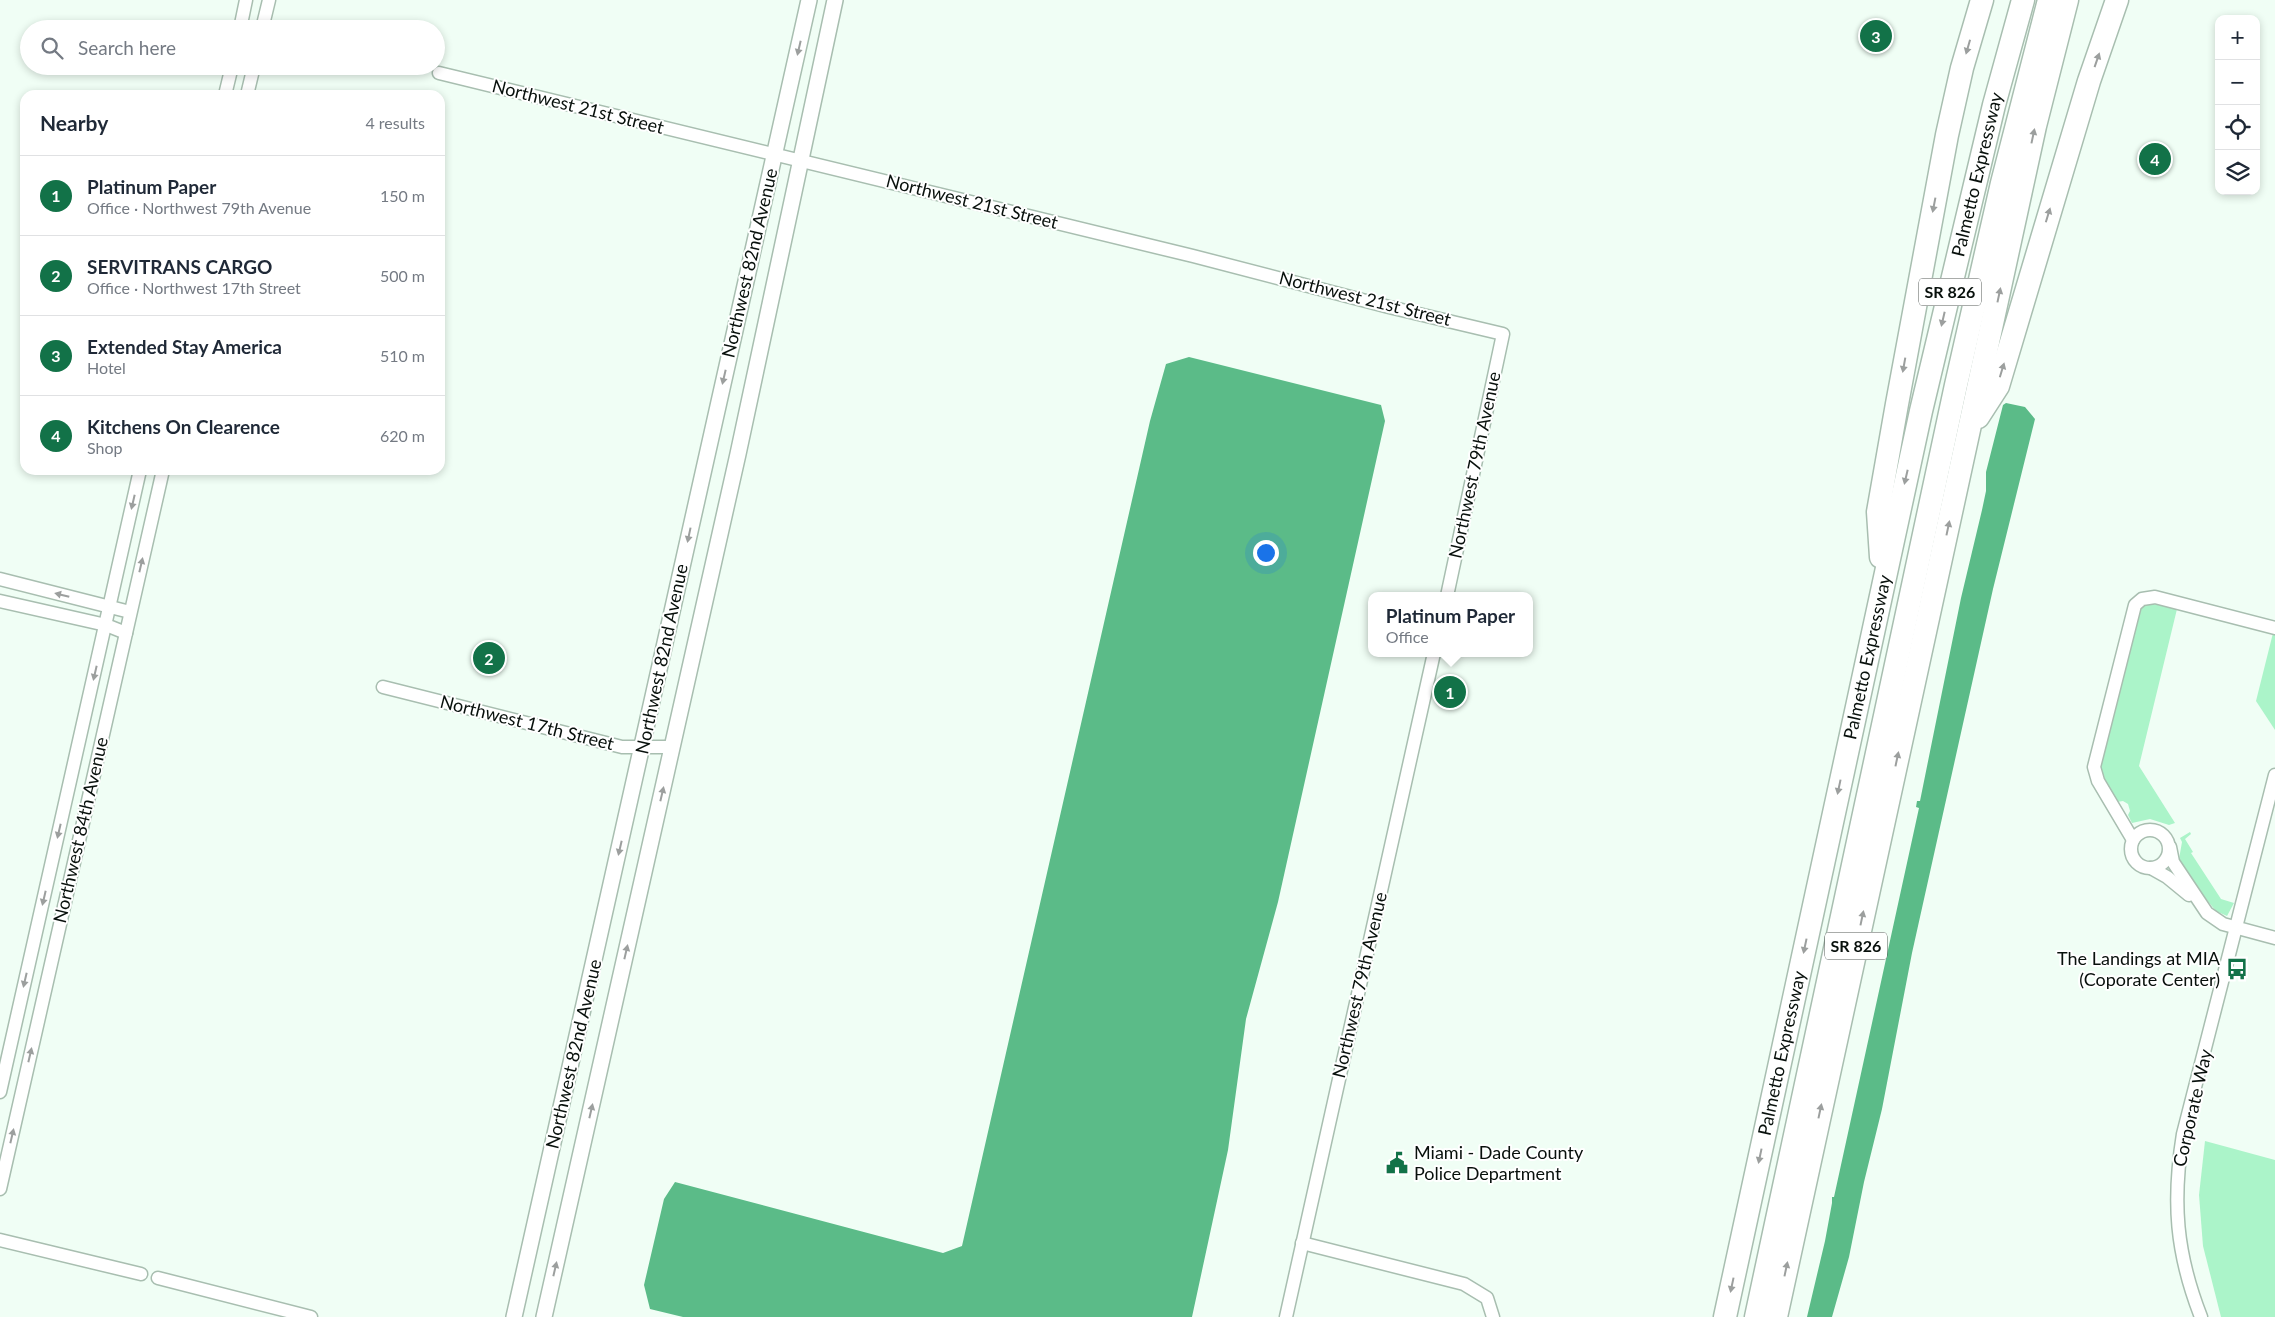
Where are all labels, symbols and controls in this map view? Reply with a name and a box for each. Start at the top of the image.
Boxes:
map controls [2215,15,2260,195]
button: + [2215,15,2260,60]
pin: 3 [1860,17,1892,55]
search box [20,20,445,75]
icon: search [38,34,66,62]
text: Search here [78,36,176,59]
one-way arrow [1964,39,1972,54]
one-way arrow [795,40,803,55]
one-way arrow [2093,52,2101,67]
button: − [2215,60,2260,105]
street label: Northwest 21st Street [490,74,667,138]
street label: Palmetto Expressway [1946,89,2007,259]
button: locate [2215,105,2260,150]
text: Nearby [40,110,108,135]
text: 4 results [365,113,425,132]
one-way arrow [2029,127,2037,143]
pin: 4 [2139,140,2171,178]
button: layers [2215,150,2260,195]
street label: Northwest 82nd Avenue [717,166,782,360]
street label: Northwest 21st Street [884,169,1061,233]
text: Platinum Paper [87,175,216,198]
text: 1 [51,186,61,205]
text: 150 m [380,186,425,205]
text: Office · Northwest 79th Avenue [87,198,311,217]
one-way arrow [1929,198,1937,214]
one-way arrow [2045,207,2053,222]
text: SERVITRANS CARGO [87,255,272,278]
text: 2 [51,266,61,285]
text: 500 m [380,266,425,285]
street label: Northwest 21st Street [1277,266,1454,330]
text: Office · Northwest 17th Street [87,278,301,297]
road number: SR 826 [1919,278,1981,306]
one-way arrow [1995,286,2003,302]
one-way arrow [1939,311,1947,326]
text: Extended Stay America [87,335,282,358]
text: 3 [51,346,61,365]
text: 510 m [380,346,425,365]
text: Hotel [87,358,126,377]
one-way arrow [1900,358,1908,374]
one-way arrow [1999,363,2007,378]
one-way arrow [720,369,728,384]
street label: Northwest 79th Avenue [1444,370,1505,560]
text: Kitchens On Clearence [87,415,280,438]
text: 4 [51,426,61,445]
text: 620 m [380,426,425,445]
text: Shop [87,438,123,457]
one-way arrow [1902,470,1910,486]
one-way arrow [129,495,137,510]
one-way arrow [1944,520,1952,535]
one-way arrow [685,528,693,543]
your location [1253,540,1279,566]
one-way arrow [137,557,145,572]
street label: Northwest 82nd Avenue [630,562,692,756]
street label: Palmetto Expressway [1838,572,1895,741]
one-way arrow [55,591,70,599]
popup [1368,592,1533,657]
text: Platinum Paper [1386,604,1515,627]
text: Office [1386,627,1429,646]
pin: 2 [473,639,505,677]
one-way arrow [91,665,99,680]
pin: 1 [1434,673,1466,711]
street label: Northwest 17th Street [438,690,617,754]
street label: Northwest 84th Avenue [48,735,112,925]
one-way arrow [1893,751,1901,766]
one-way arrow [1835,779,1843,794]
one-way arrow [658,786,666,802]
one-way arrow [55,824,63,839]
one-way arrow [616,840,624,855]
one-way arrow [40,890,48,905]
street label: Northwest 79th Avenue [1327,890,1391,1080]
one-way arrow [1858,910,1866,925]
road number: SR 826 [1825,932,1887,959]
one-way arrow [1801,938,1809,953]
one-way arrow [622,945,630,960]
place label: The Landings at MIA (Coporate Center) [2057,947,2221,990]
bus stop icon: The Landings at MIA (Coporate Center) [2224,956,2250,982]
street label: Northwest 82nd Avenue [541,957,606,1151]
street label: Palmetto Expressway [1753,968,1810,1137]
one-way arrow [21,973,29,988]
street label: Corporate Way [2168,1046,2216,1169]
one-way arrow [26,1047,34,1062]
one-way arrow [587,1102,595,1118]
one-way arrow [1817,1102,1825,1118]
one-way arrow [8,1128,16,1143]
place label: Miami - Dade County Police Department [1414,1141,1584,1184]
one-way arrow [1755,1148,1763,1164]
public building icon: Miami - Dade County Police Department [1384,1150,1410,1176]
one-way arrow [551,1262,559,1277]
one-way arrow [1782,1262,1790,1277]
one-way arrow [1728,1277,1736,1292]

